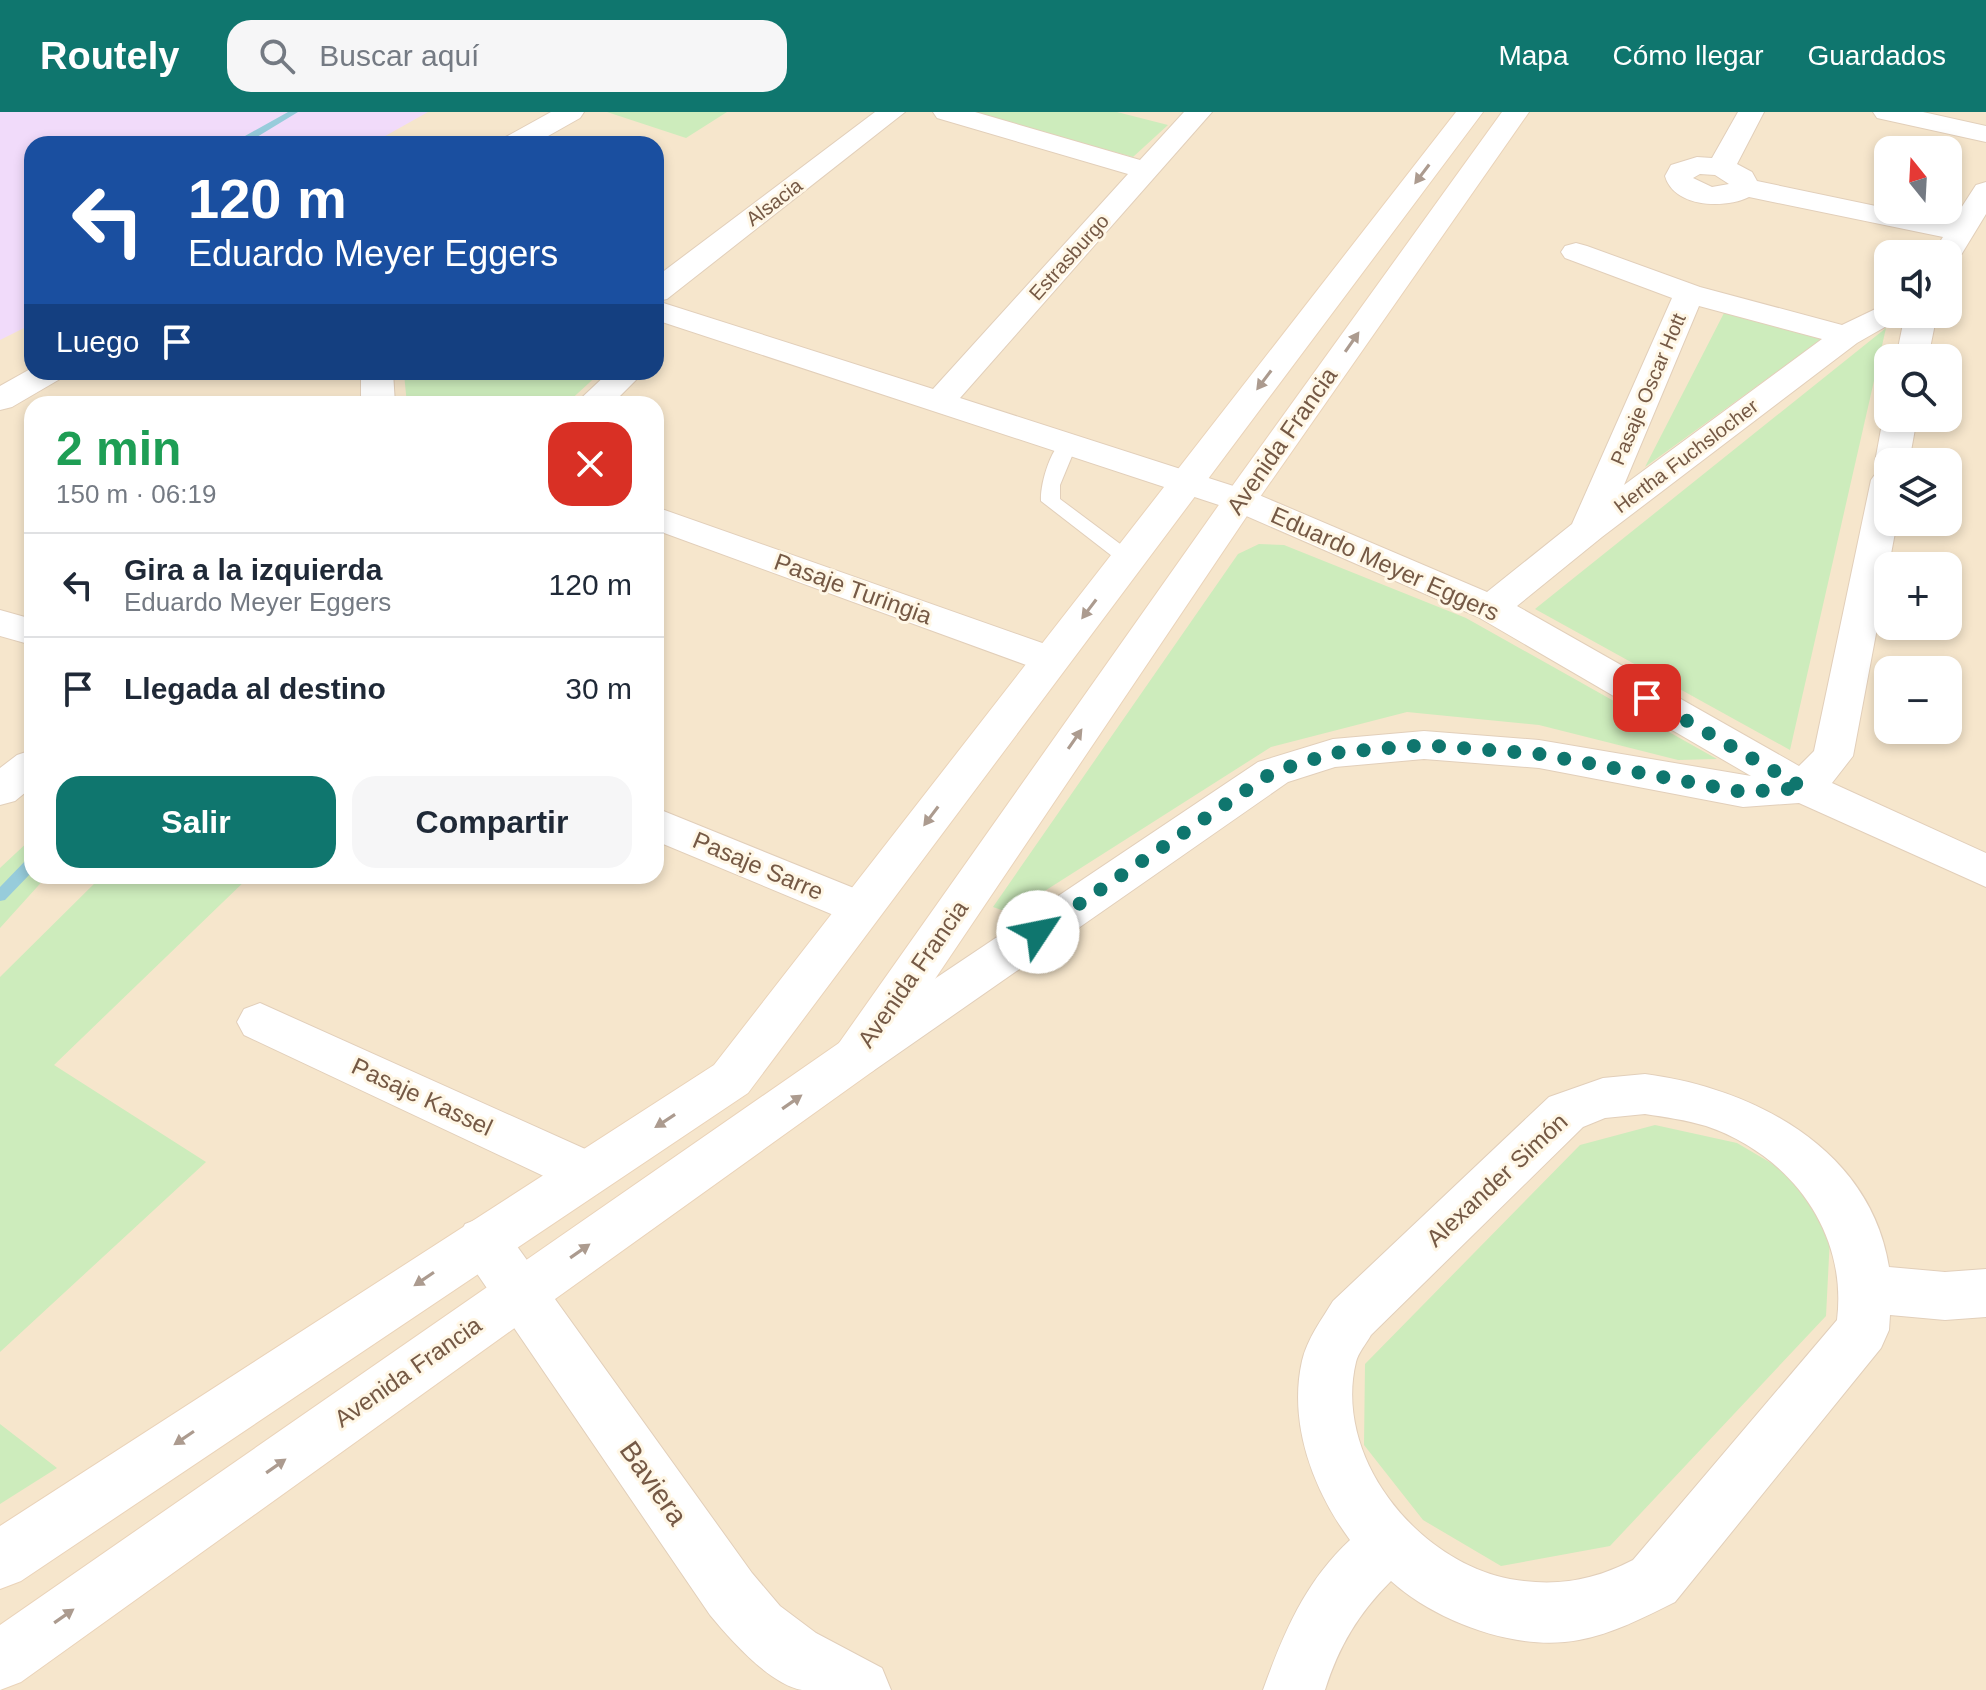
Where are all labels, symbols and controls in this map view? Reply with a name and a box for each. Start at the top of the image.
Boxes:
search box [227,20,787,92]
icon: search [255,34,299,78]
text: Routely [40,35,179,77]
text: Buscar aquí [319,39,479,72]
text: Mapa [1498,40,1569,71]
text: Cómo llegar [1613,40,1763,71]
text: Guardados [1807,40,1946,71]
north arrow [1874,136,1962,224]
map controls [1874,136,1962,744]
one-way arrow [1415,164,1431,184]
text: 120 m [188,167,347,230]
icon: left [56,168,160,272]
street label: Alsacia [742,173,807,230]
street label: Estrasburgo [1025,210,1113,304]
text: Eduardo Meyer Eggers [188,233,558,274]
button: sound [1874,240,1962,328]
street label: Pasaje Oscar Hott [1606,310,1690,468]
icon: arrive [155,320,199,364]
text: Luego [56,325,139,358]
one-way arrow [1344,332,1360,353]
button: search [1874,344,1962,432]
street label: Avenida Francia [1221,362,1343,519]
one-way arrow [1257,370,1273,391]
street label: Hertha Fuchslocher [1610,394,1763,517]
text: 2 min [56,422,181,475]
button: close [548,422,632,506]
button: layers [1874,448,1962,536]
text: 150 m · 06:19 [56,479,216,509]
street label: Eduardo Meyer Eggers [1267,501,1503,626]
street label: Pasaje Turingia [771,548,936,630]
button: + [1874,552,1962,640]
text: Gira a la izquierda [124,553,382,586]
icon: left [56,563,100,607]
text: 120 m [549,568,632,601]
text: Eduardo Meyer Eggers [124,587,391,617]
one-way arrow [1082,599,1098,619]
button: − [1874,656,1962,744]
pin [1613,664,1681,732]
icon: arrive [56,667,100,711]
text: Llegada al destino [124,672,386,705]
text: 30 m [565,672,632,705]
icon: arrive [1625,676,1669,720]
one-way arrow [1067,728,1082,750]
button: Salir [56,776,336,868]
button: Compartir [352,776,632,868]
one-way arrow [924,806,940,826]
street label: Pasaje Sarre [689,826,827,905]
position arrow [996,890,1080,974]
street label: Avenida Francia [852,895,974,1052]
street label: Pasaje Kassel [348,1052,497,1141]
one-way arrow [782,1095,803,1110]
street label: Alexander Simón [1421,1107,1573,1252]
one-way arrow [654,1113,676,1127]
one-way arrow [569,1244,590,1259]
one-way arrow [414,1271,435,1286]
street label: Avenida Francia [329,1311,487,1432]
one-way arrow [174,1430,195,1445]
street label: Baviera [614,1436,694,1531]
one-way arrow [265,1459,286,1474]
one-way arrow [53,1609,74,1624]

